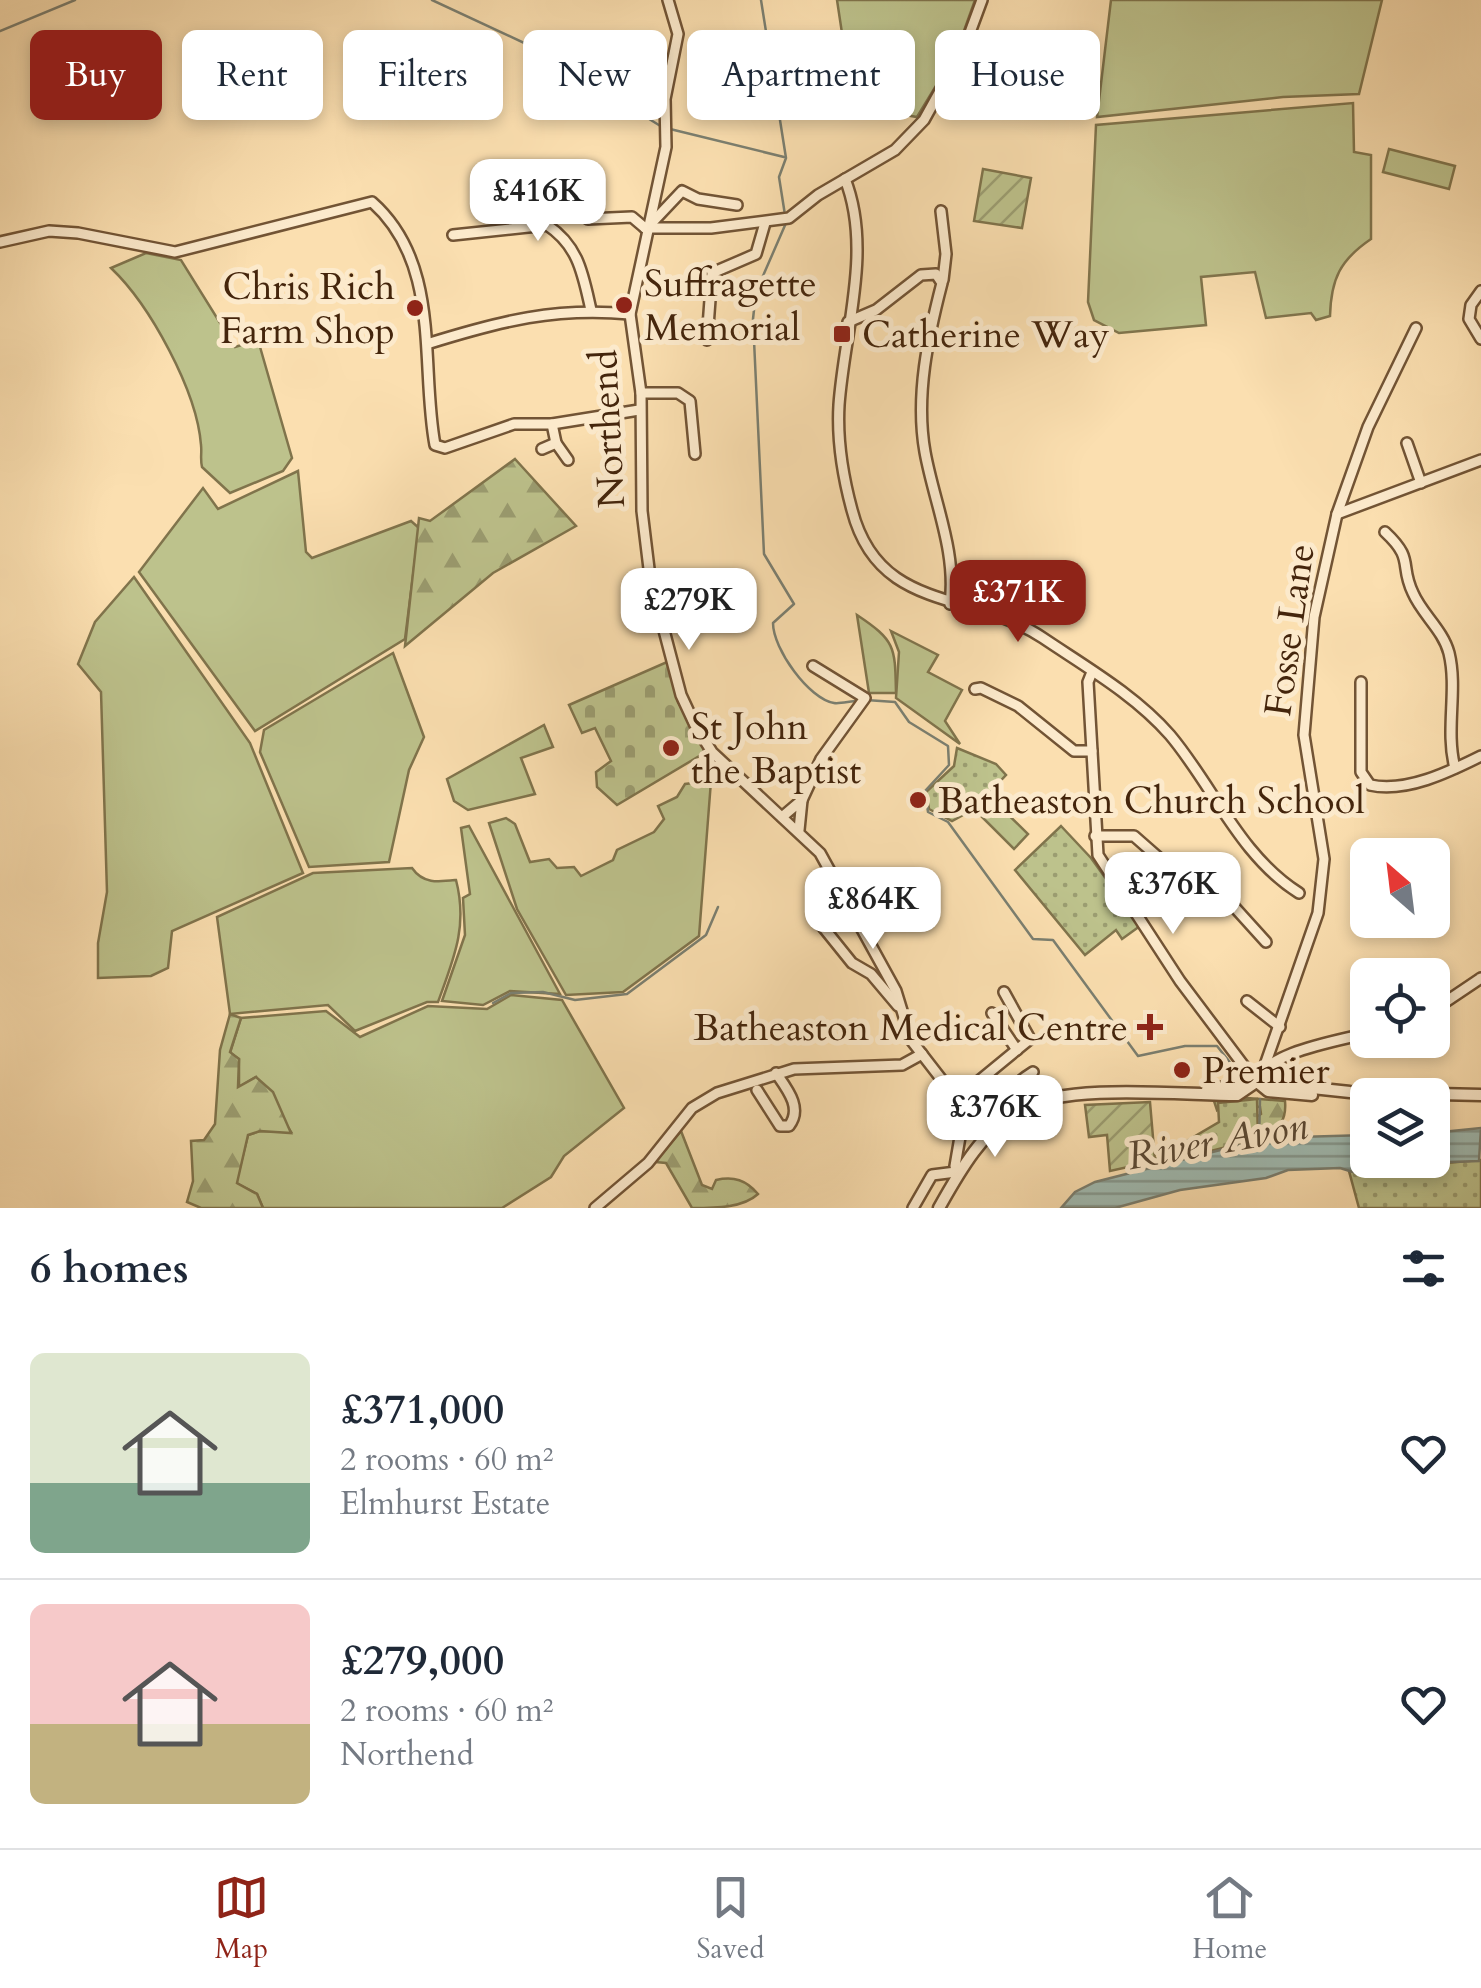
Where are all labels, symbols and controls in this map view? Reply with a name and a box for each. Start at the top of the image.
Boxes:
chip: Buy [30,30,162,120]
chip: Rent [182,30,323,120]
chip: Filters [343,30,503,120]
chip: New [523,30,667,120]
chip: Apartment [687,30,915,120]
chip: House [935,30,1100,120]
pin: £416K [468,159,608,244]
text: £416K [492,169,584,213]
place label: Suffragette Memorial [644,258,817,354]
place label: Chris Rich Farm Shop [220,261,395,357]
marker: Suffragette Memorial [613,294,635,316]
marker: Chris Rich Farm Shop [404,297,426,319]
place label: Catherine Way [862,309,1110,361]
marker: Catherine Way [831,323,853,345]
street label: Northend [578,348,638,510]
street label: Fosse Lane [1252,541,1328,720]
pin: £371K [948,560,1088,645]
pin: £279K [619,568,759,653]
text: £371K [972,570,1064,614]
text: £279K [643,578,735,622]
place label: St John the Baptist [691,701,861,797]
marker: St John the Baptist [660,737,682,759]
place label: Batheaston Church School [938,775,1365,827]
marker: Batheaston Church School [907,789,929,811]
north arrow [1350,838,1450,938]
map controls [1350,838,1450,1178]
pin: £376K [1103,852,1243,937]
text: £376K [1127,862,1219,906]
pin: £864K [803,867,943,952]
text: £864K [827,877,919,921]
button: locate [1350,958,1450,1058]
place label: Batheaston Medical Centre [694,1002,1128,1054]
marker: Batheaston Medical Centre [1137,1014,1163,1040]
place label: Premier [1202,1045,1330,1097]
marker: Premier [1171,1059,1193,1081]
pin: £376K [925,1075,1065,1160]
button: layers [1350,1078,1450,1178]
text: £376K [949,1085,1041,1129]
water label: River Avon [1123,1098,1312,1184]
text: 6 homes [30,1240,188,1297]
icon: filters [1396,1241,1451,1296]
text: £371,000 [340,1381,504,1438]
icon: home [110,1393,230,1513]
icon: heart [1396,1426,1451,1481]
text: 2 rooms · 60 m² [340,1438,553,1482]
text: Elmhurst Estate [340,1482,550,1526]
text: £279,000 [340,1632,504,1689]
icon: home [110,1644,230,1764]
icon: heart [1396,1677,1451,1732]
text: 2 rooms · 60 m² [340,1689,553,1733]
text: Northend [340,1733,474,1777]
tab: Map [214,1870,269,1968]
tab: Saved [697,1870,764,1968]
tab: Home [1192,1870,1267,1968]

